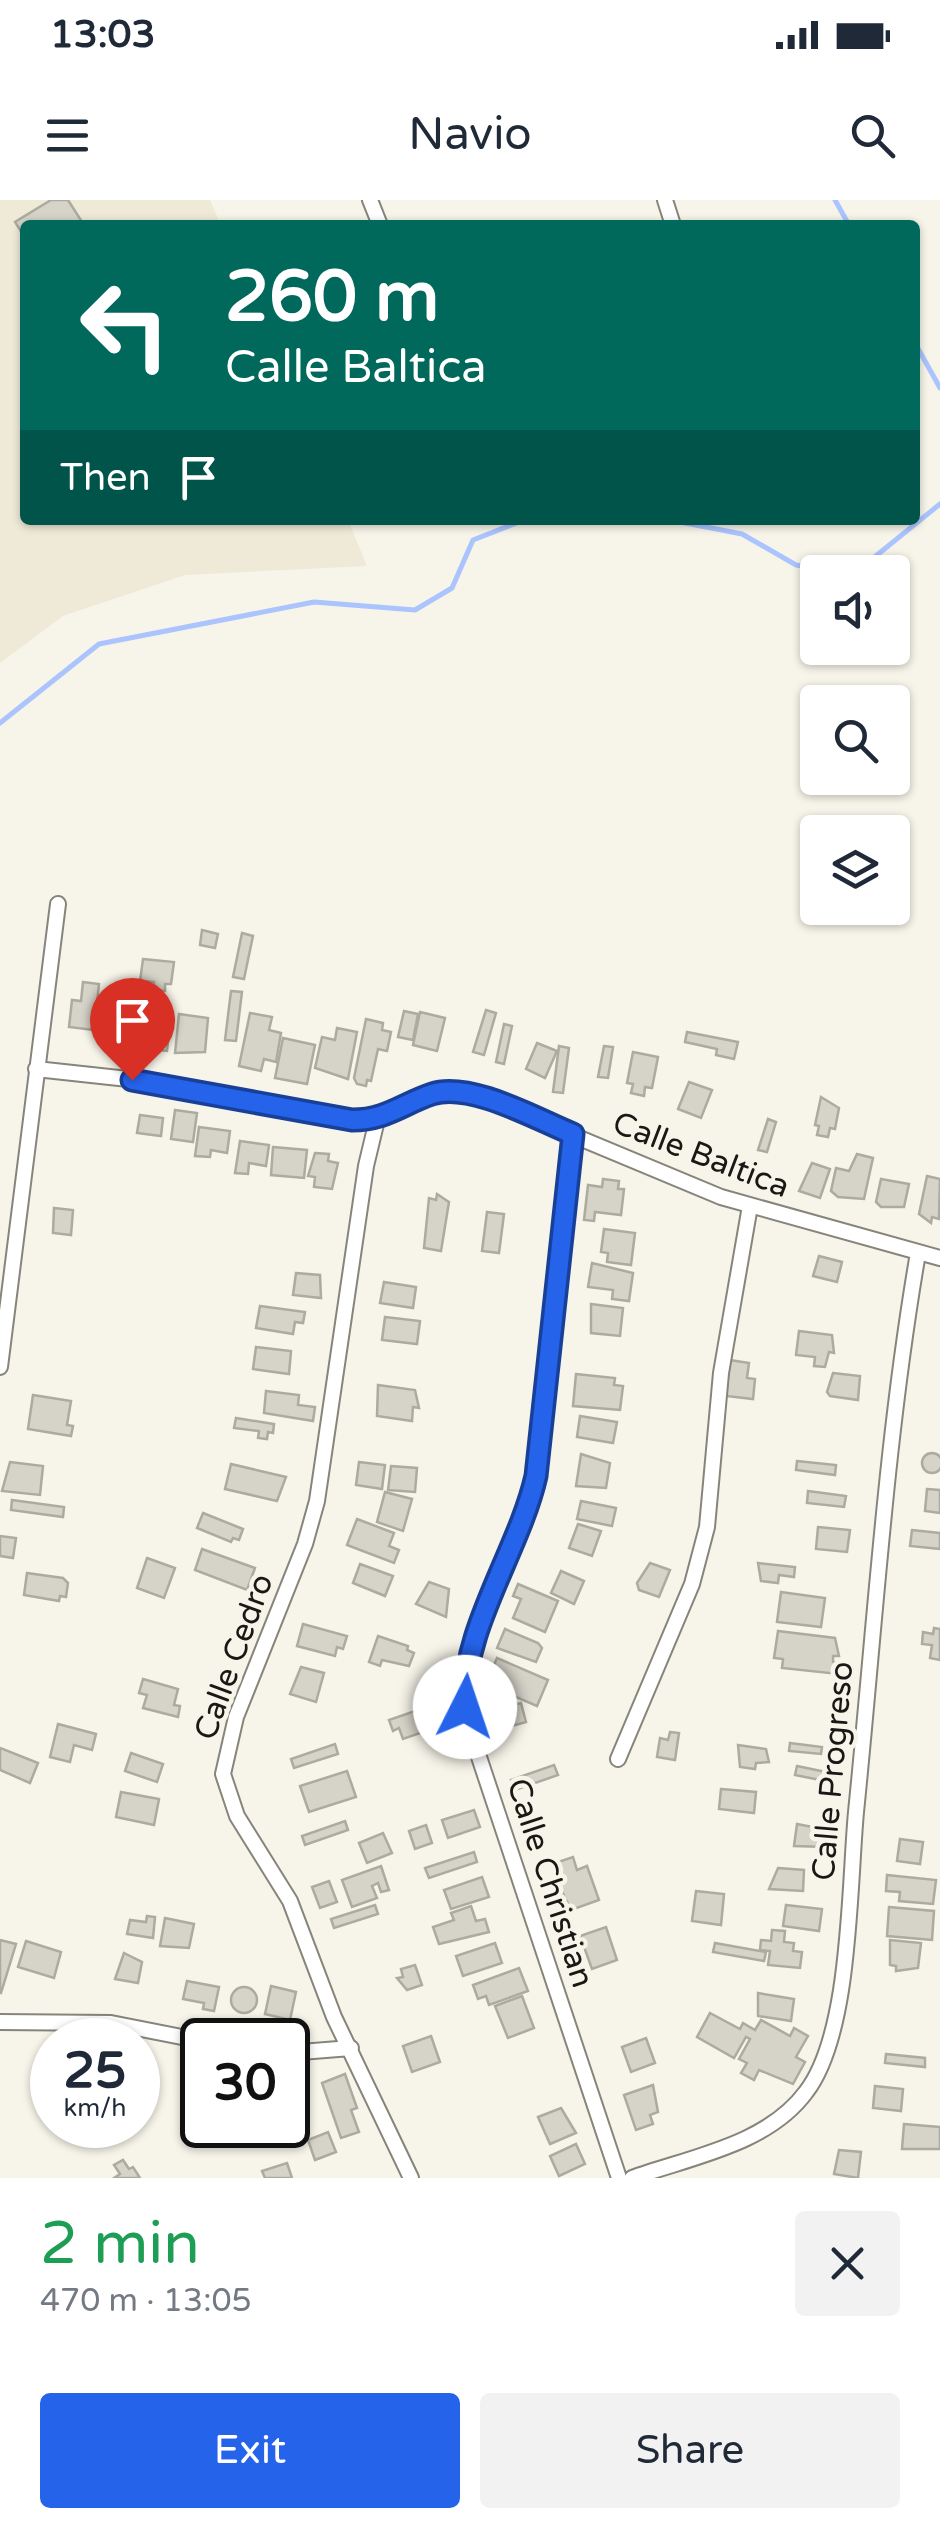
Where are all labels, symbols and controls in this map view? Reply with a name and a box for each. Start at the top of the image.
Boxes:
text: 13:03 [50,12,155,58]
icon: menu [40,108,95,163]
text: Navio [408,108,532,162]
icon: search [845,108,900,163]
text: 260 m [225,256,439,340]
icon: left [60,260,190,390]
text: Calle Baltica [225,341,487,395]
icon: arrive [171,450,226,505]
text: Then [60,455,151,501]
map controls [800,555,910,925]
button: sound [800,555,910,665]
button: search [800,685,910,795]
button: layers [800,815,910,925]
pin [90,978,175,1081]
icon: arrive [105,993,160,1048]
street label: Calle Baltica [607,1104,795,1206]
street label: Calle Cedro [186,1569,282,1745]
position arrow [413,1655,517,1759]
street label: Calle Progreso [804,1660,862,1882]
street label: Calle Christian [498,1774,602,1992]
speed limit sign: 30 [180,2018,310,2148]
text: 25 [64,2041,126,2101]
text: km/h [64,2093,126,2123]
text: 2 min [40,2208,200,2280]
button: close [795,2211,900,2316]
text: 470 m · 13:05 [40,2282,252,2320]
button: Exit [40,2393,460,2508]
button: Share [480,2393,900,2508]

